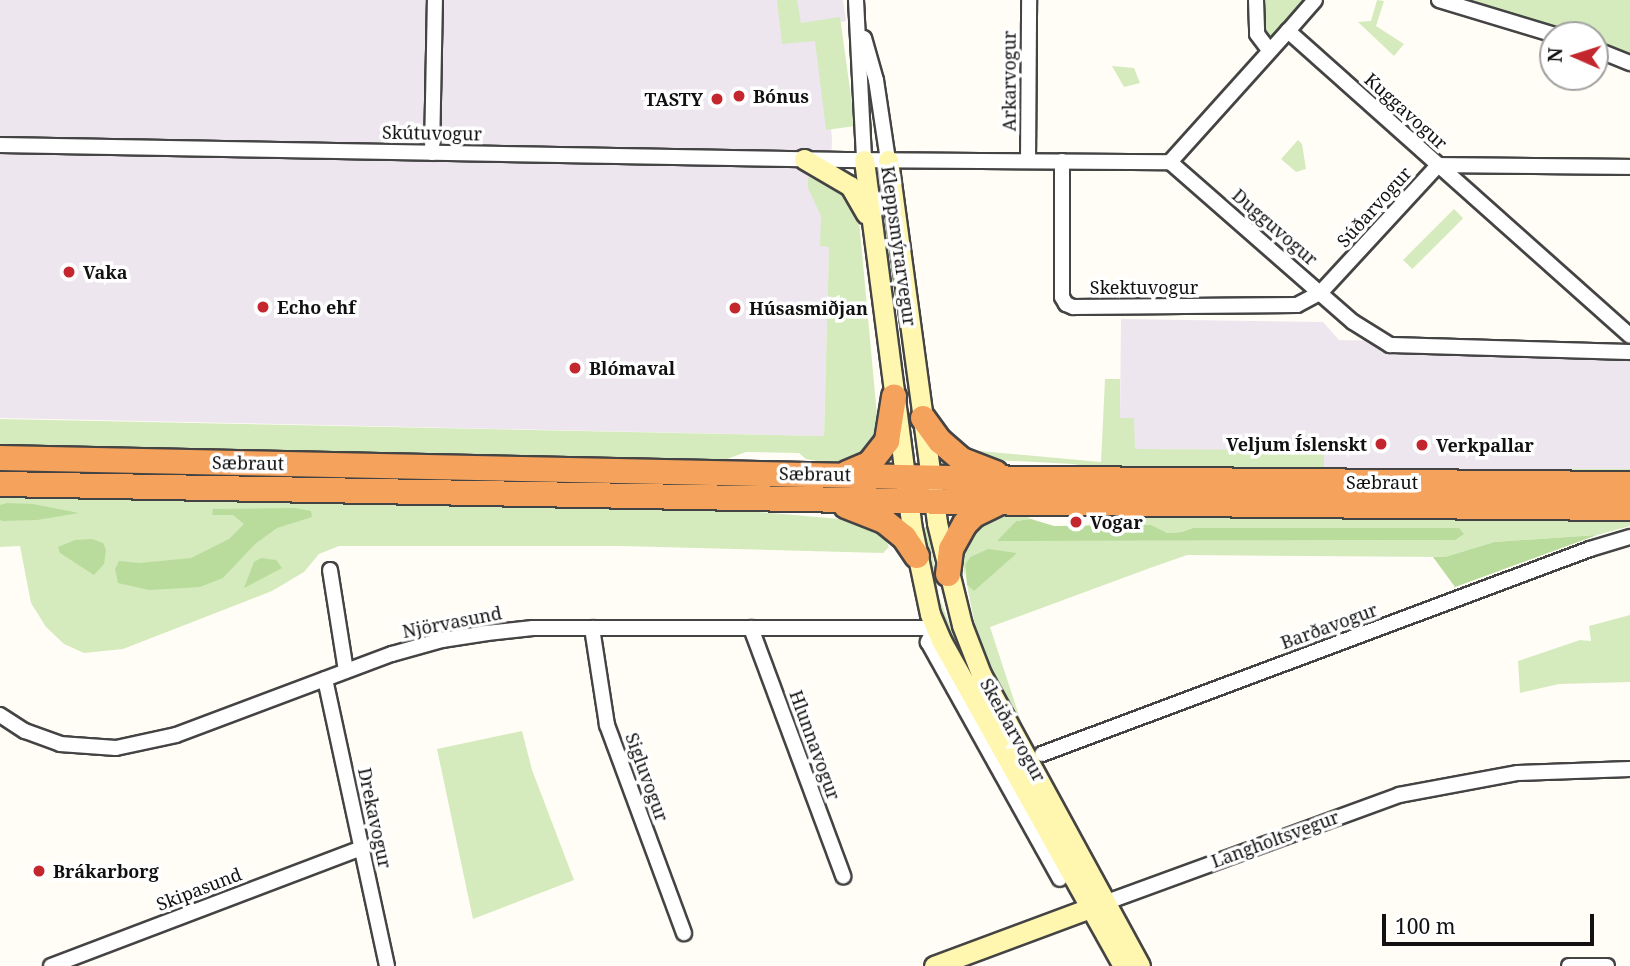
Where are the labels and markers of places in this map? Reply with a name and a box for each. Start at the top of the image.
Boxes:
place label: Bónus [753,85,809,107]
place label: TASTY [644,88,703,110]
marker: Bónus [731,88,747,104]
marker: TASTY [709,91,725,107]
place label: Vaka [83,261,128,283]
marker: Vaka [61,264,77,280]
place label: Echo ehf [277,296,356,318]
place label: Húsasmiðjan [749,297,868,319]
marker: Echo ehf [255,299,271,315]
marker: Húsasmiðjan [727,300,743,316]
place label: Blómaval [589,357,675,379]
marker: Blómaval [567,360,583,376]
place label: Veljum Íslenskt [1226,433,1367,455]
place label: Verkpallar [1436,434,1534,456]
marker: Veljum Íslenskt [1373,436,1389,452]
marker: Verkpallar [1414,437,1430,453]
place label: Vogar [1090,511,1143,533]
marker: Vogar [1068,514,1084,530]
place label: Brákarborg [53,860,159,882]
marker: Brákarborg [31,863,47,879]

